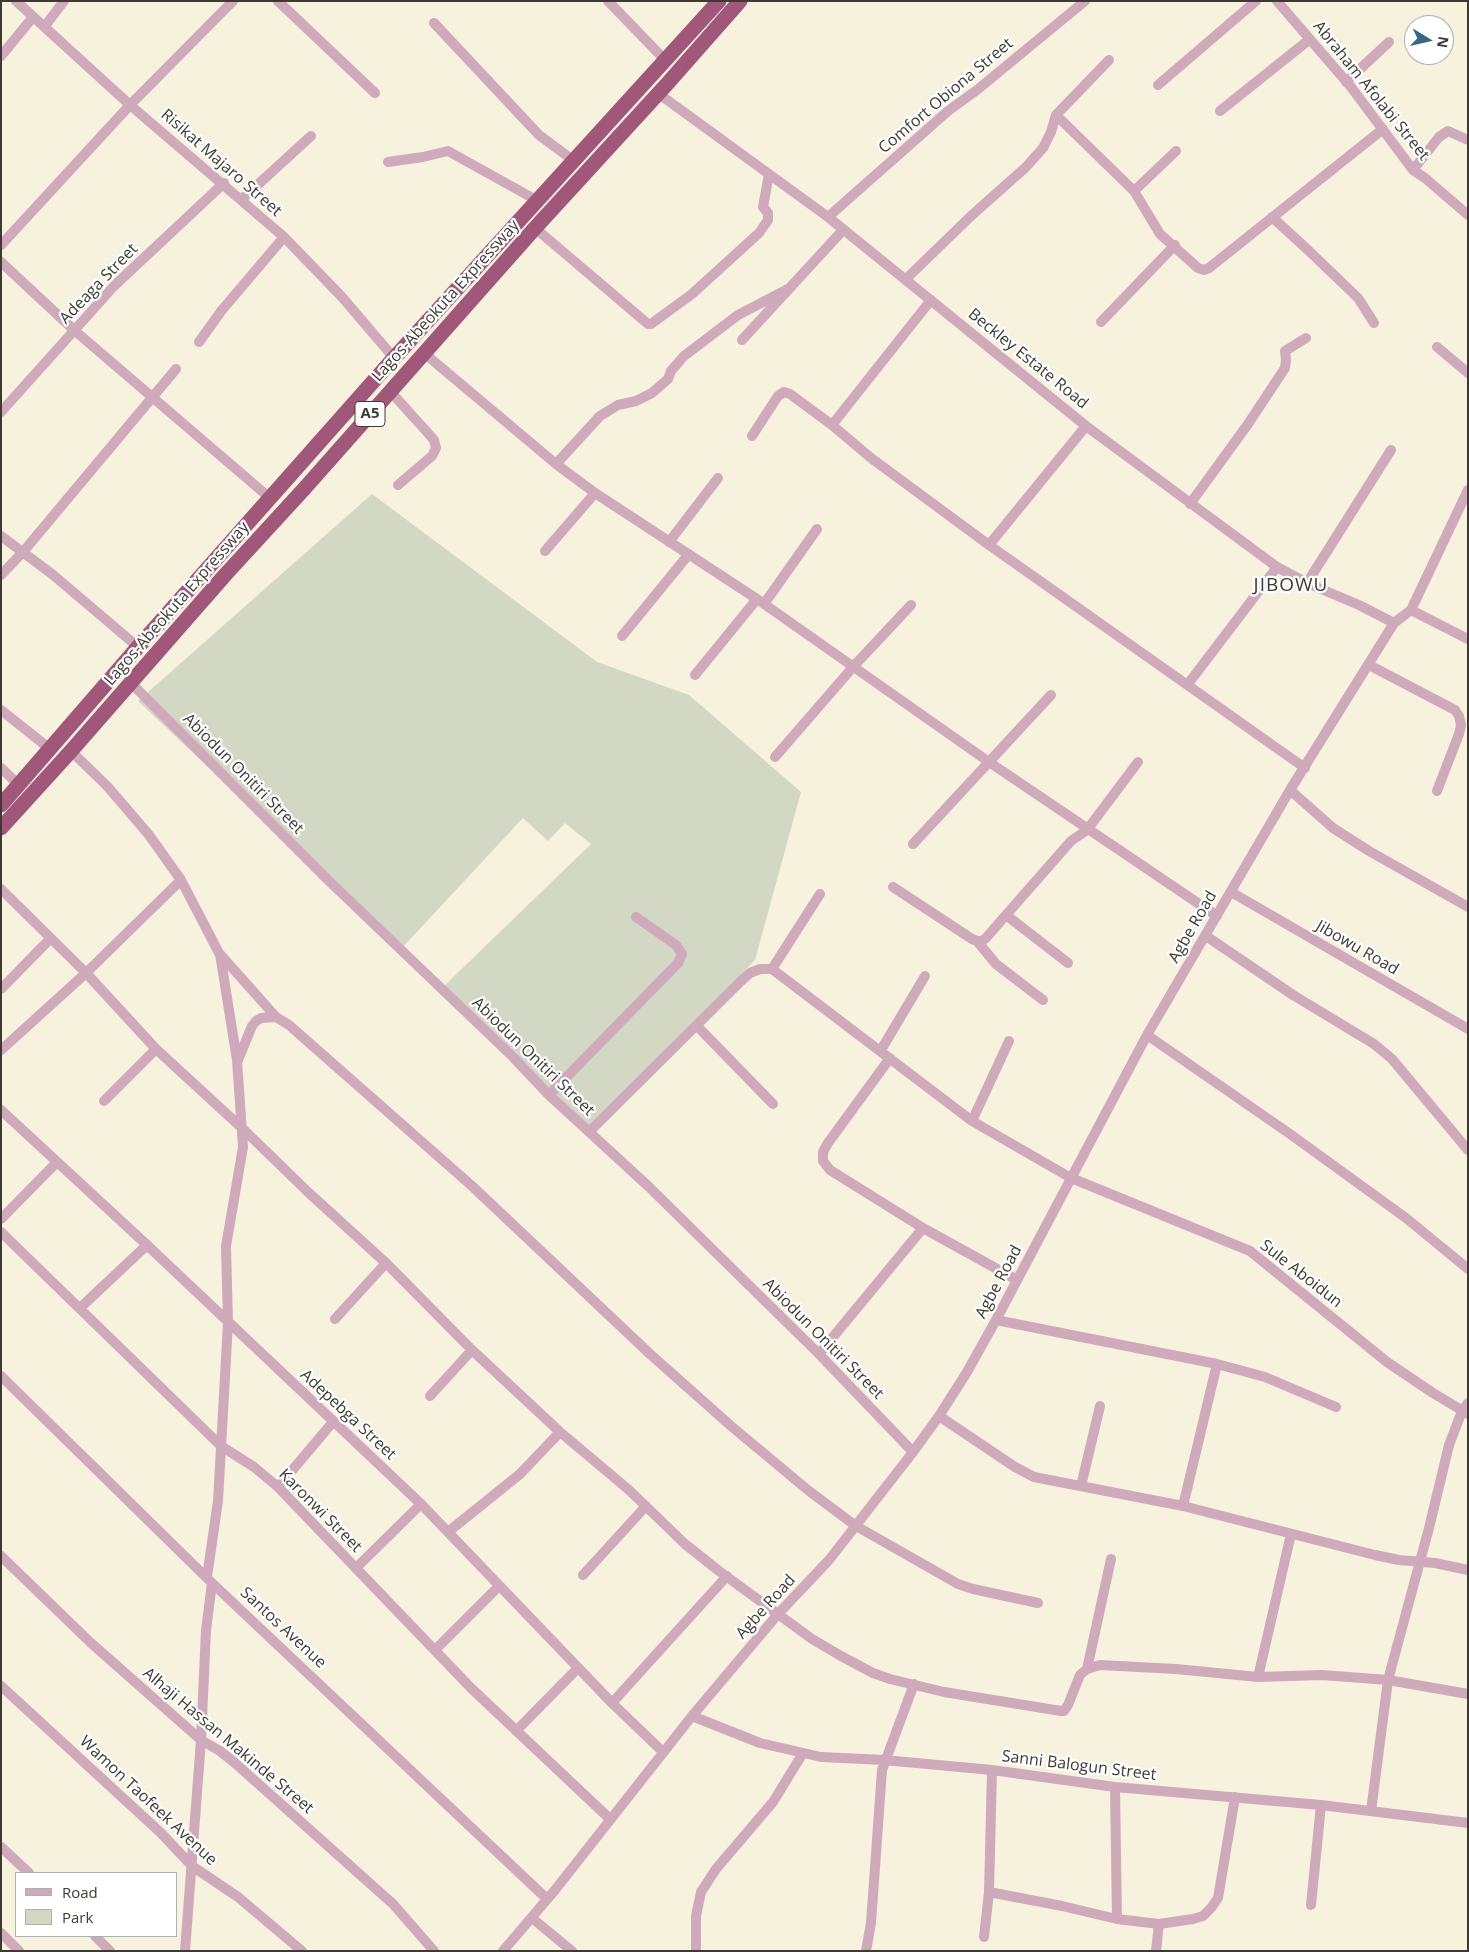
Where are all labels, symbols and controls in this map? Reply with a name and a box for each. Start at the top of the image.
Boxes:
north arrow [1404,15,1454,65]
street label: Abraham Afolabi Street [1309,17,1433,165]
street label: Comfort Obiona Street [875,34,1017,158]
text: N [1433,35,1454,49]
street label: Risikat Majaro Street [157,105,285,221]
street label: Lagos-Abeokuta Expressway [368,216,524,386]
street label: Adeaga Street [56,240,142,328]
street label: Beckley Estate Road [964,305,1092,413]
road number: A5 [355,402,385,426]
street label: Lagos-Abeokuta Expressway [101,518,253,690]
district label: JIBOWU [1253,575,1329,597]
street label: Abiodun Onitiri Street [179,710,307,838]
street label: Agbe Road [1165,888,1221,966]
street label: Jibowu Road [1312,917,1402,979]
street label: Abiodun Onitiri Street [468,994,598,1120]
street label: Sule Aboidun [1256,1236,1346,1312]
street label: Agbe Road [972,1242,1026,1322]
street label: Abiodun Onitiri Street [759,1275,887,1403]
street label: Adepebga Street [296,1366,400,1464]
street label: Karonwi Street [274,1465,366,1557]
street label: Agbe Road [732,1571,800,1643]
street label: Santos Avenue [236,1583,330,1673]
street label: Alhaji Hassan Makinde Street [139,1664,317,1818]
street label: Wamon Taofeek Avenue [75,1732,221,1870]
street label: Sanni Balogun Street [1001,1747,1157,1785]
legend [15,1872,178,1937]
text: Road [62,1882,98,1902]
text: Park [62,1907,93,1927]

